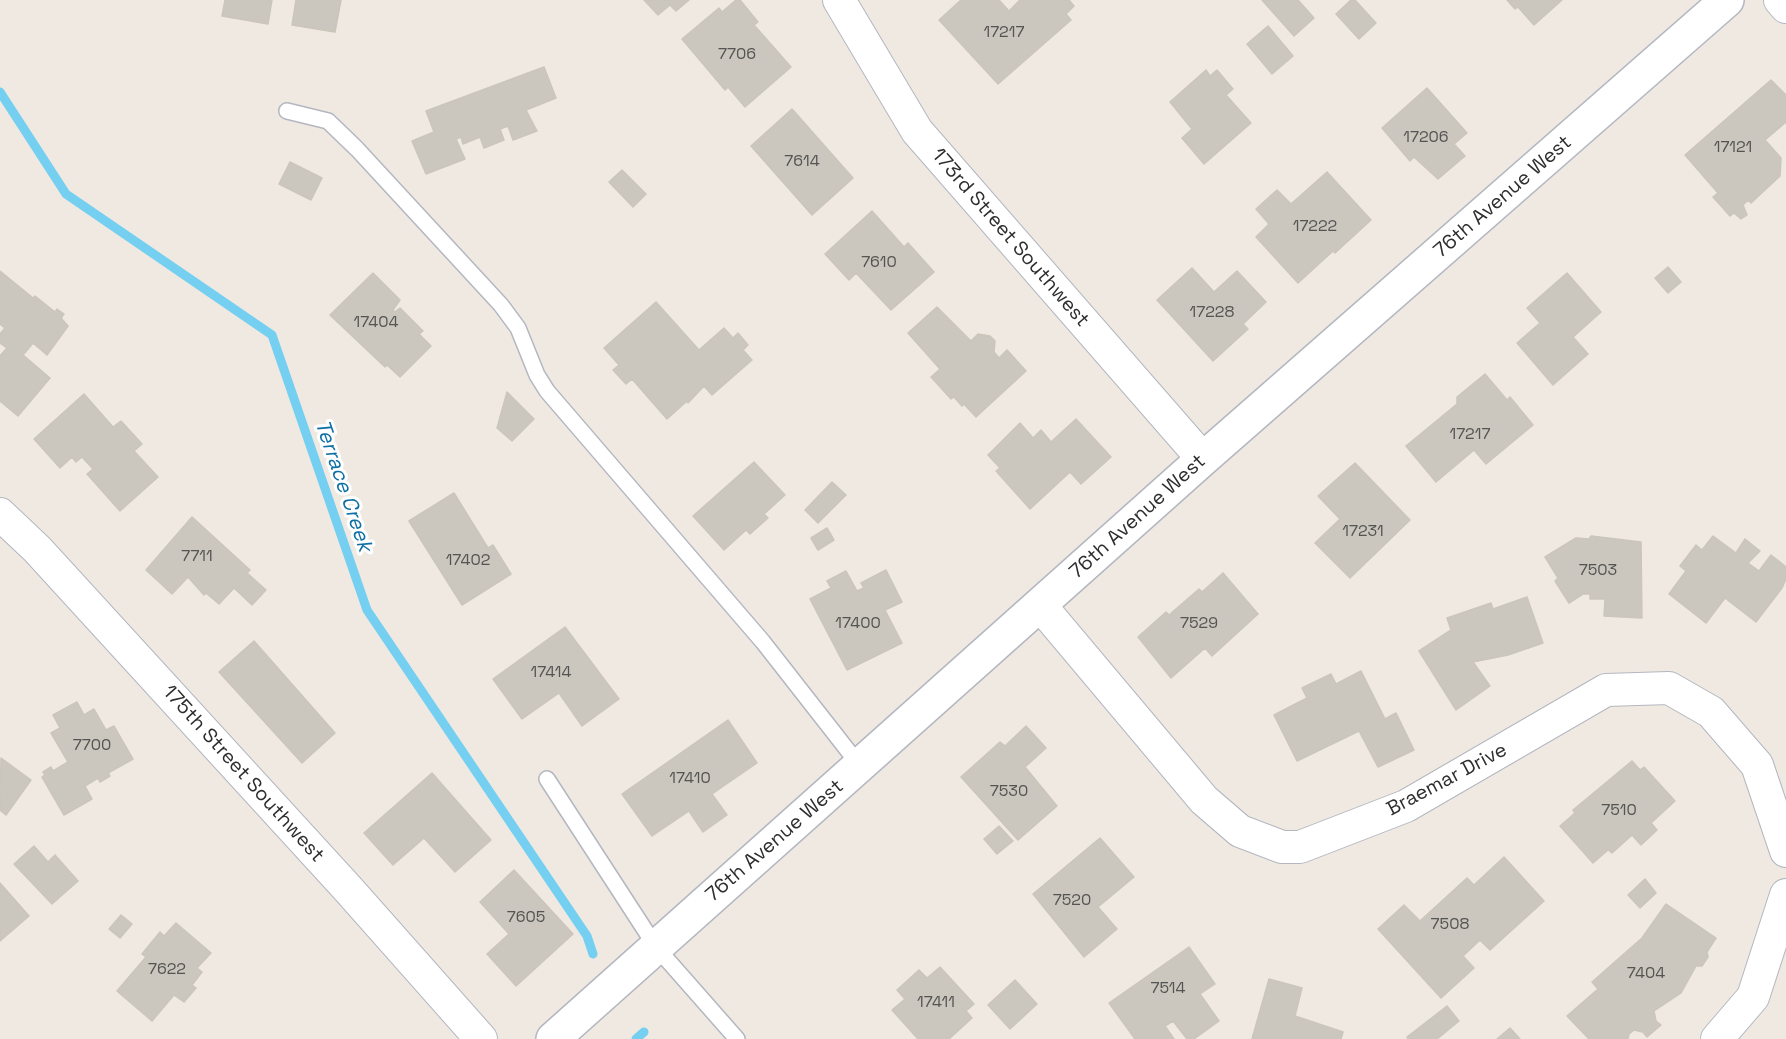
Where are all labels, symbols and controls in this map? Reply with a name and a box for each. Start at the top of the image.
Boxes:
house number: 17217 [984,23,1024,43]
house number: 7706 [718,45,756,65]
house number: 17206 [1403,128,1449,148]
street label: 76th Avenue West [1429,131,1577,263]
house number: 17121 [1714,138,1752,158]
street label: 173rd Street Southwest [926,144,1094,332]
house number: 7614 [784,152,820,172]
house number: 17222 [1293,217,1337,237]
house number: 7610 [861,253,897,273]
house number: 17228 [1190,303,1234,323]
house number: 17404 [353,313,399,333]
water label: Terrace Creek [309,417,377,555]
house number: 17217 [1450,425,1490,445]
street label: 76th Avenue West [1065,450,1211,584]
house number: 17231 [1342,522,1384,542]
house number: 7711 [181,547,213,567]
house number: 17402 [446,551,490,571]
house number: 7503 [1579,561,1617,581]
house number: 17400 [835,614,881,634]
house number: 7529 [1180,614,1218,634]
house number: 17414 [530,663,572,683]
street label: 175th Street Southwest [157,681,329,867]
house number: 7700 [73,736,111,756]
street label: Braemar Drive [1383,738,1511,822]
house number: 17410 [669,769,711,789]
street label: 76th Avenue West [701,775,849,907]
house number: 7530 [990,782,1028,802]
house number: 7510 [1601,801,1637,821]
house number: 7520 [1053,891,1091,911]
house number: 7605 [507,908,545,928]
house number: 7508 [1431,915,1469,935]
house number: 7622 [148,960,186,980]
house number: 7404 [1627,964,1665,984]
house number: 7514 [1150,979,1186,999]
house number: 17411 [917,993,955,1013]

